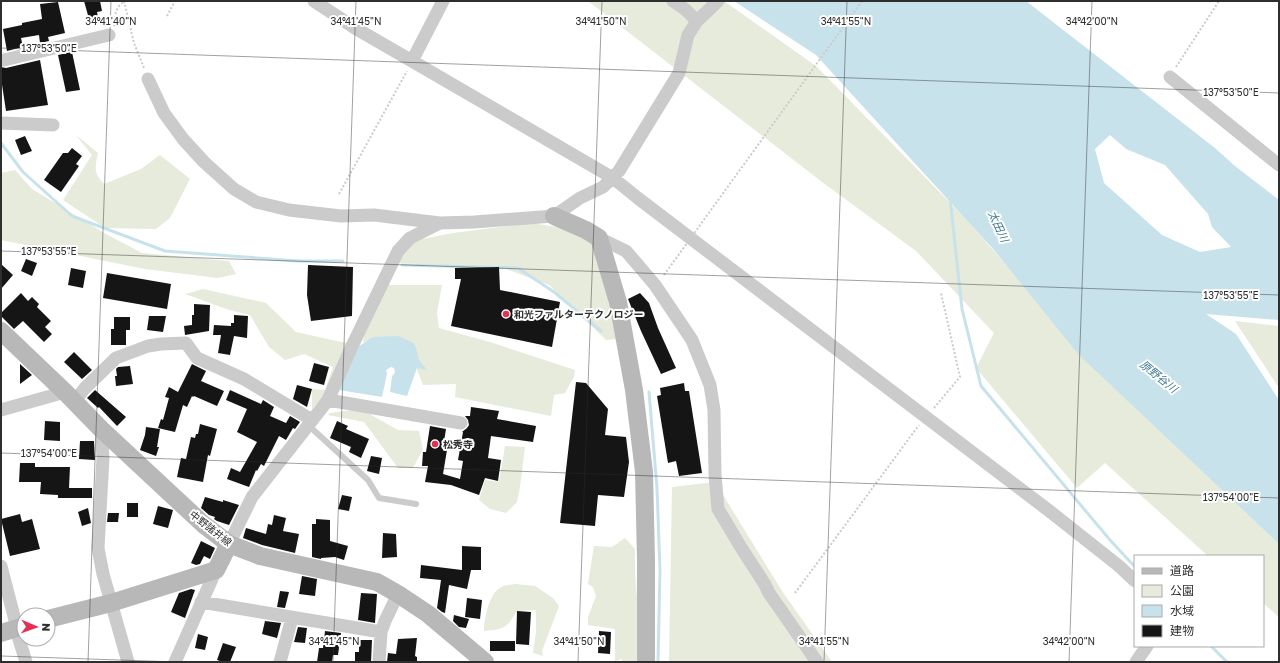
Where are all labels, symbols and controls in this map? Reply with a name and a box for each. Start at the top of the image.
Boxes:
text: 34°41'40"N [85,15,137,27]
text: 34°41'45"N [331,15,382,27]
text: 34°41'50"N [575,15,627,27]
text: 34°41'55"N [821,15,871,27]
text: 34°42'00"N [1066,15,1118,27]
text: 137°53'50"E [21,42,77,54]
text: 137°53'50"E [1203,86,1259,98]
water label: 太田川 [986,208,1012,245]
text: 137°53'55"E [21,245,77,257]
text: 137°53'55"E [1203,289,1259,301]
place label: 和光ファルターテクノロジー [514,308,643,320]
marker: 和光ファルターテクノロジー [501,309,511,319]
water label: 原野谷川 [1138,357,1181,396]
place label: 松秀寺 [443,438,473,450]
marker: 松秀寺 [430,439,440,449]
text: 137°54'00"E [21,447,77,459]
text: 137°54'00"E [1203,491,1259,503]
street label: 中野諸井線 [188,508,234,548]
legend [1134,555,1264,647]
text: 道路 [1170,563,1194,578]
text: 公園 [1170,583,1194,598]
text: 水域 [1170,603,1194,618]
north arrow [16,607,56,647]
text: N [40,623,53,632]
text: 建物 [1170,623,1194,638]
text: 34°41'45"N [309,635,360,647]
text: 34°41'50"N [553,635,605,647]
text: 34°41'55"N [799,635,849,647]
text: 34°42'00"N [1043,635,1095,647]

